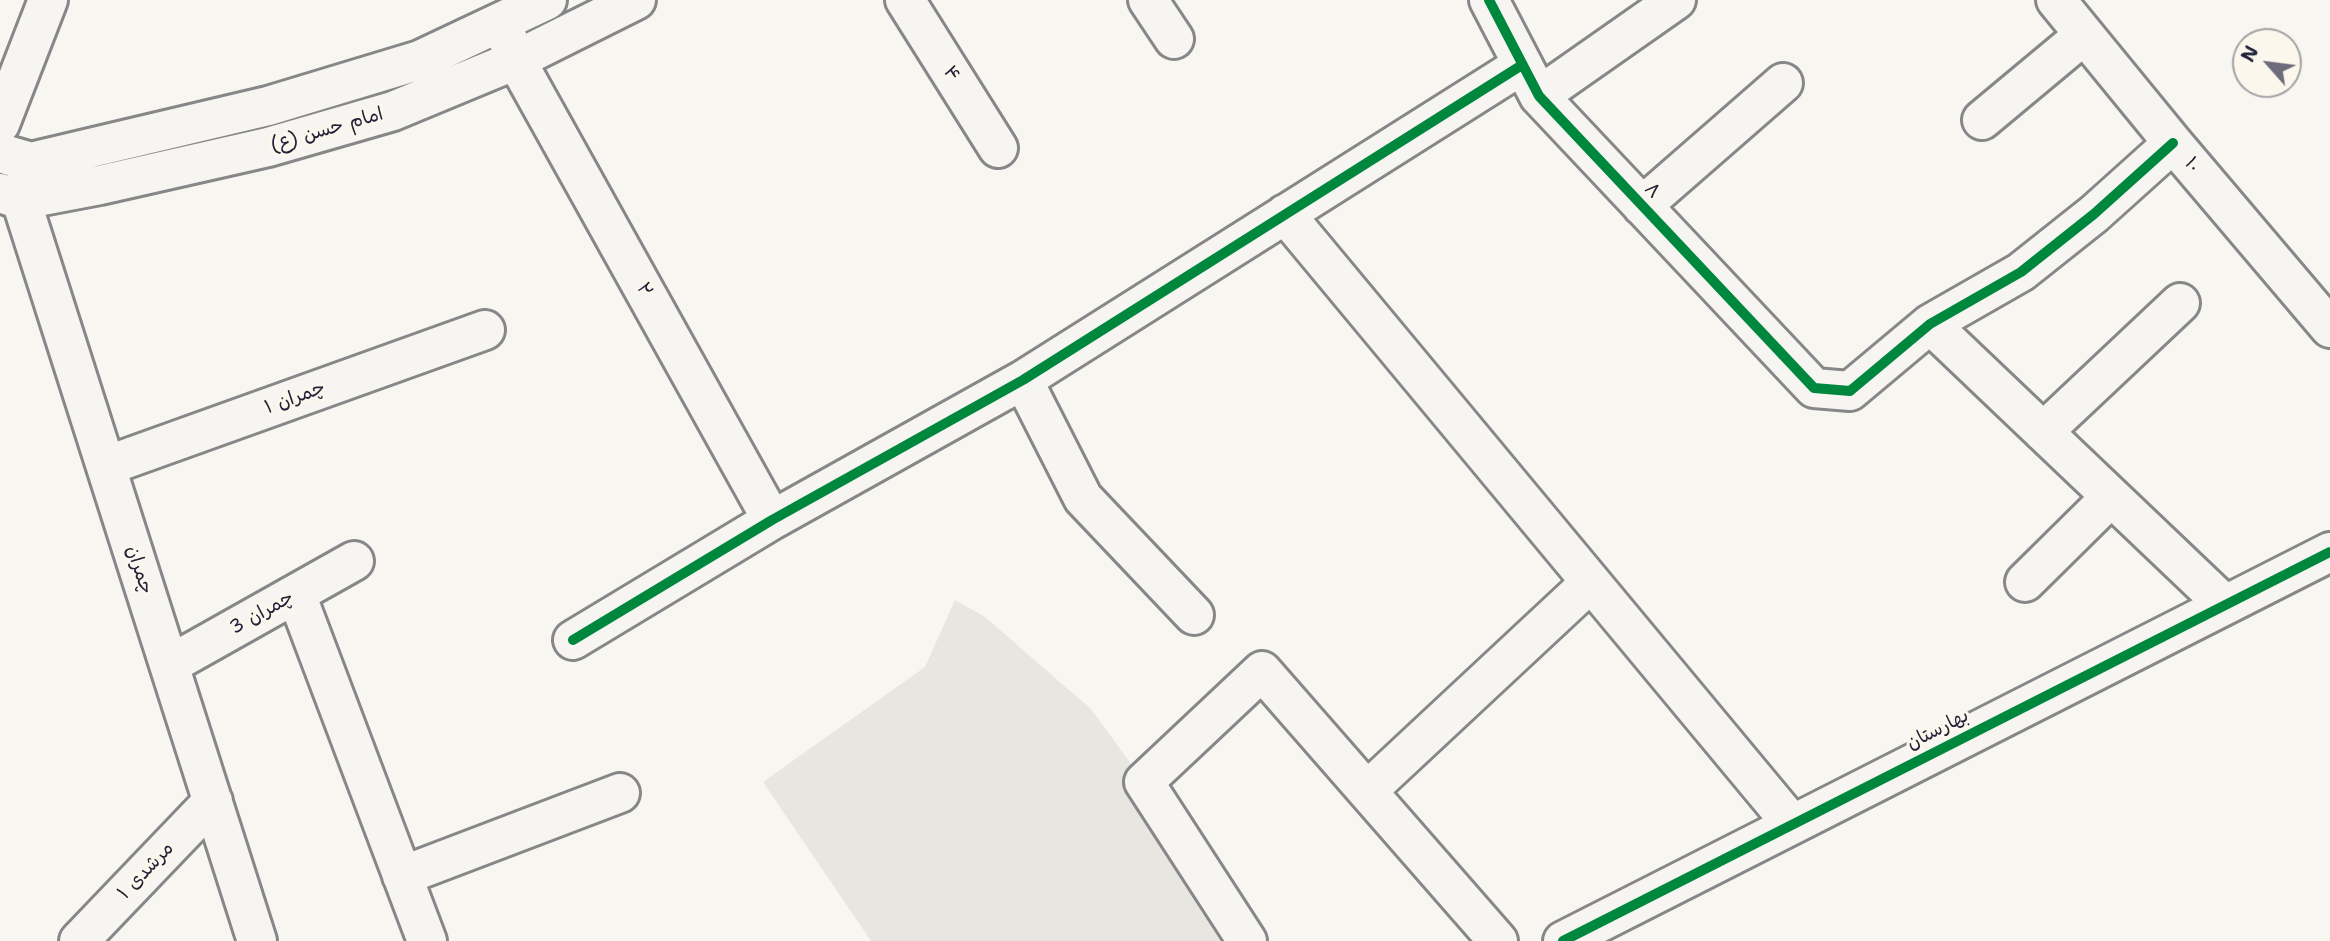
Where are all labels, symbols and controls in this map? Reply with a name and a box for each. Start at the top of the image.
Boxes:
north arrow [2232,28,2302,98]
text: N [2235,41,2264,66]
street label: ۴ [938,62,964,86]
street label: امام حسن (ع) [268,103,386,157]
street label: ۱۰ [2179,153,2205,177]
street label: ۸ [1639,178,1665,204]
street label: ۲ [631,279,657,301]
street label: چمران ۱ [262,377,328,419]
street label: چمران [121,543,157,597]
street label: چمران 3 [226,586,298,640]
street label: بهارستان [1903,705,1973,755]
street label: مرشدی ۱ [113,838,179,904]

